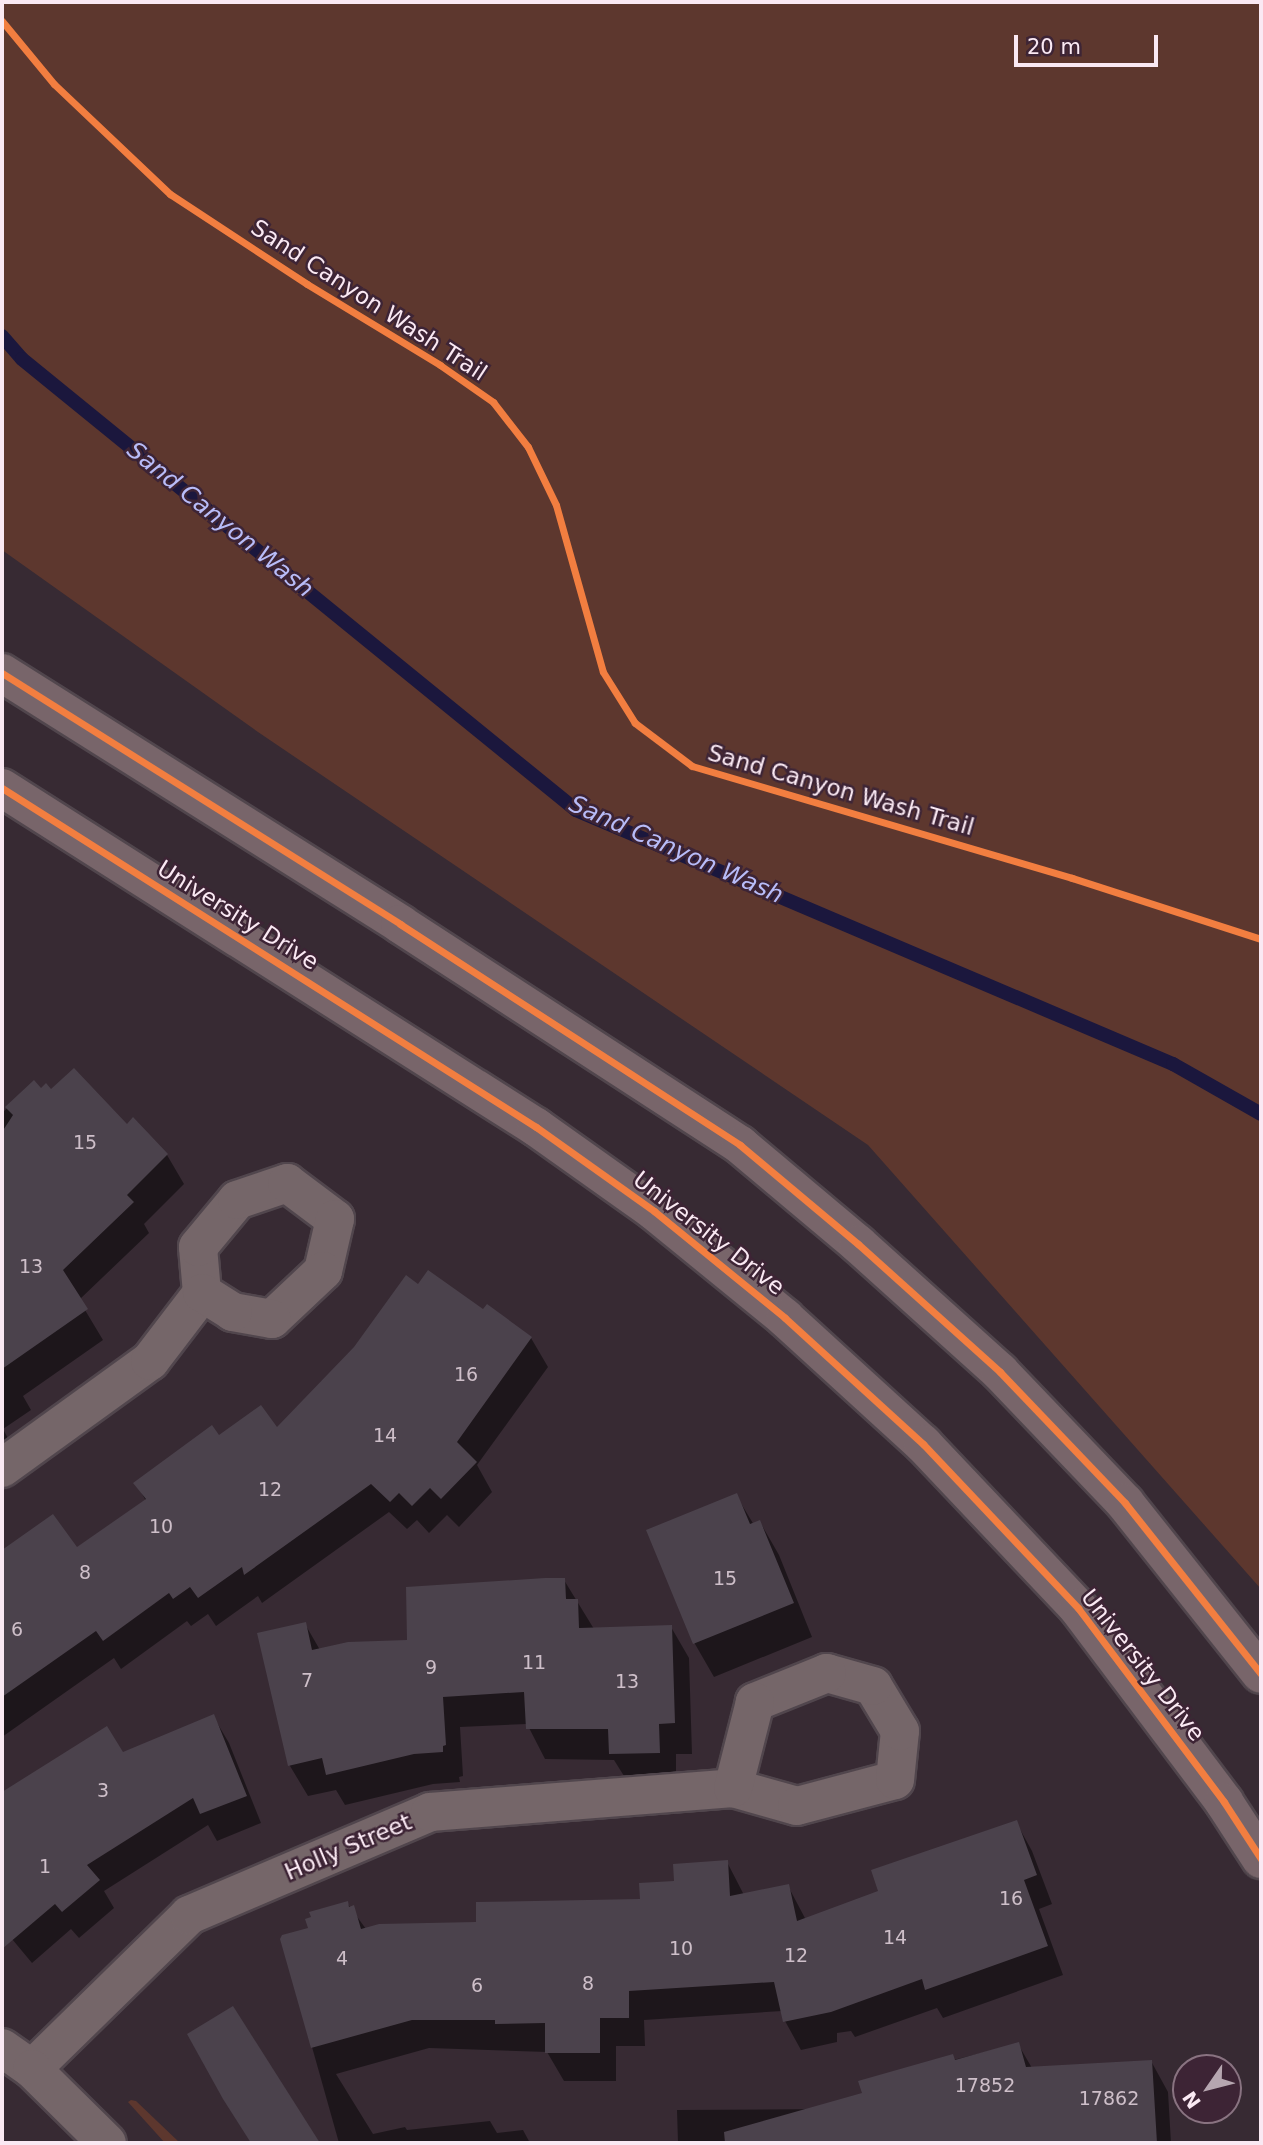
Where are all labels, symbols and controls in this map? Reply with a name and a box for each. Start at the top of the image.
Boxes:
scale bar [1018,21,1162,65]
text: 20 m [1027,35,1081,59]
street label: Sand Canyon Wash Trail [246,213,492,387]
water label: Sand Canyon Wash [121,436,319,604]
street label: Sand Canyon Wash Trail [705,739,977,841]
water label: Sand Canyon Wash [565,790,787,910]
street label: University Drive [152,854,324,976]
house number: 15 [73,1132,97,1154]
street label: University Drive [628,1165,790,1301]
house number: 13 [19,1256,43,1278]
house number: 16 [454,1364,478,1386]
house number: 14 [373,1425,397,1447]
house number: 12 [258,1479,282,1501]
house number: 10 [149,1516,173,1538]
house number: 8 [79,1562,91,1584]
house number: 15 [713,1568,737,1590]
street label: University Drive [1075,1584,1211,1746]
house number: 6 [11,1619,23,1641]
house number: 11 [522,1652,546,1674]
house number: 9 [425,1657,437,1679]
house number: 7 [301,1670,313,1692]
house number: 13 [615,1671,639,1693]
house number: 3 [97,1780,109,1802]
street label: Holly Street [280,1808,416,1886]
house number: 1 [39,1856,51,1878]
house number: 16 [999,1888,1023,1910]
house number: 14 [883,1927,907,1949]
house number: 10 [669,1938,693,1960]
house number: 12 [784,1945,808,1967]
house number: 4 [336,1948,348,1970]
house number: 8 [582,1973,594,1995]
house number: 6 [471,1975,483,1997]
north arrow [1172,2054,1242,2124]
house number: 17852 [955,2075,1015,2097]
text: N [1178,2087,1205,2113]
house number: 17862 [1079,2088,1139,2110]

